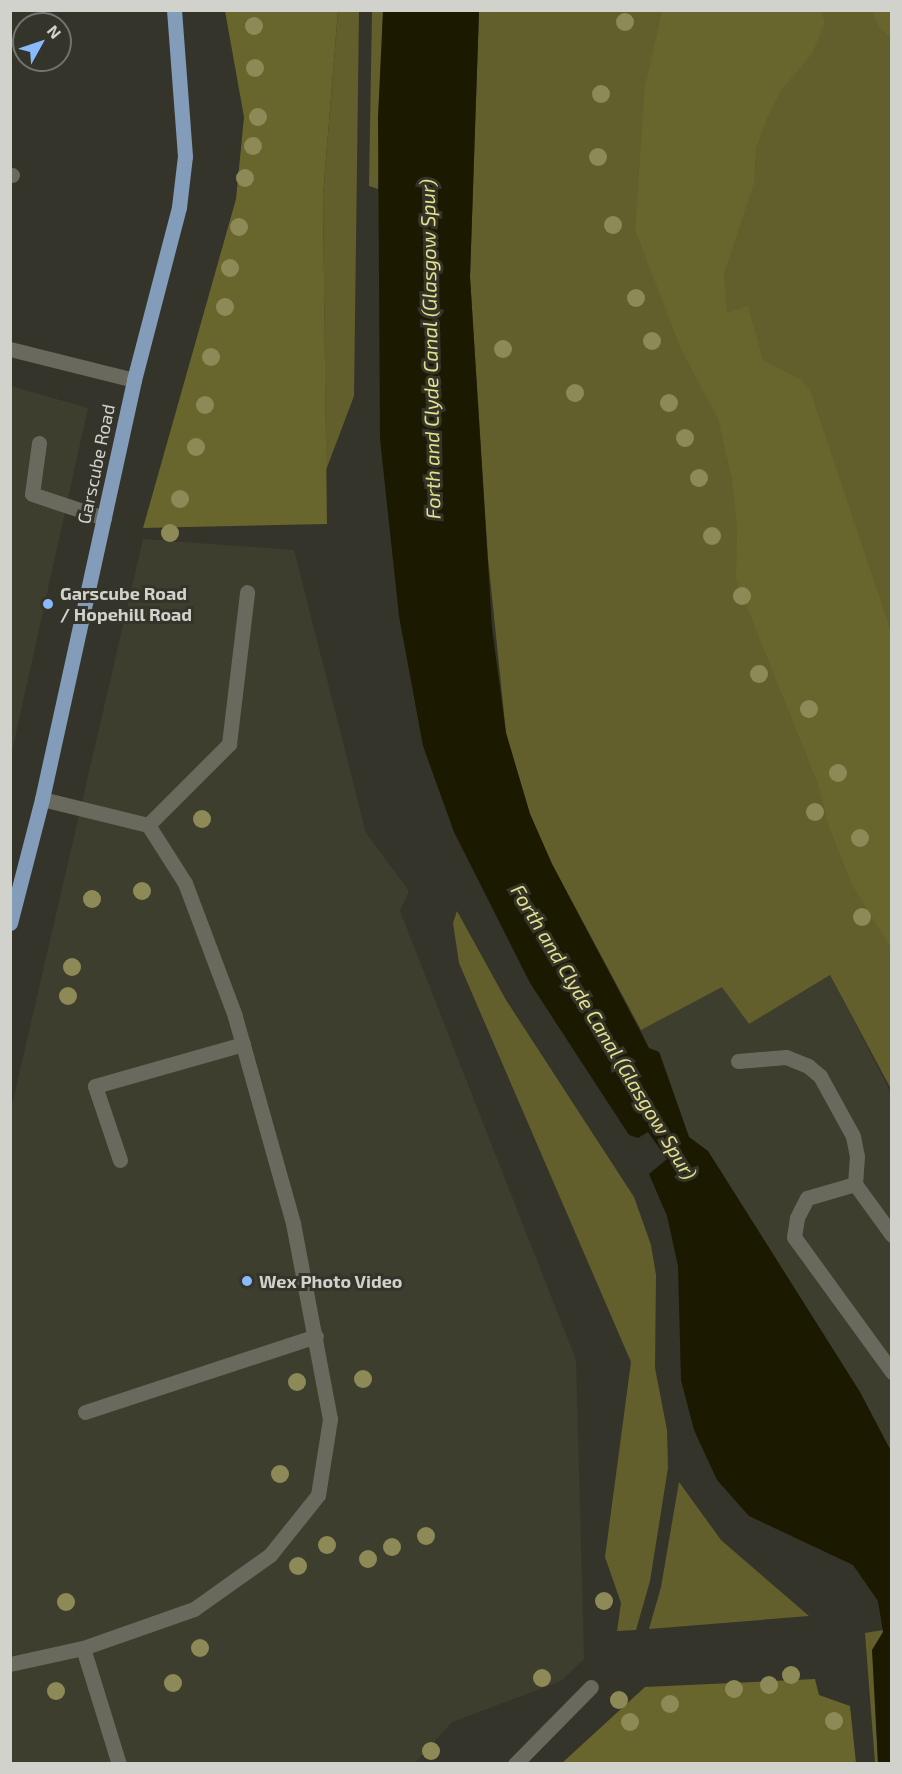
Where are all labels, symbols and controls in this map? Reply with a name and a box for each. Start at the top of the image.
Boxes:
north arrow [12,12,72,72]
text: N [44,21,66,42]
water label: Forth and Clyde Canal (Glasgow Spur) [415,178,445,520]
street label: Garscube Road [73,402,119,526]
place label: Garscube Road / Hopehill Road [60,583,193,626]
marker: Garscube Road / Hopehill Road [41,597,55,611]
water label: Forth and Clyde Canal (Glasgow Spur) [506,880,702,1184]
place label: Wex Photo Video [259,1270,403,1292]
marker: Wex Photo Video [240,1274,254,1288]

